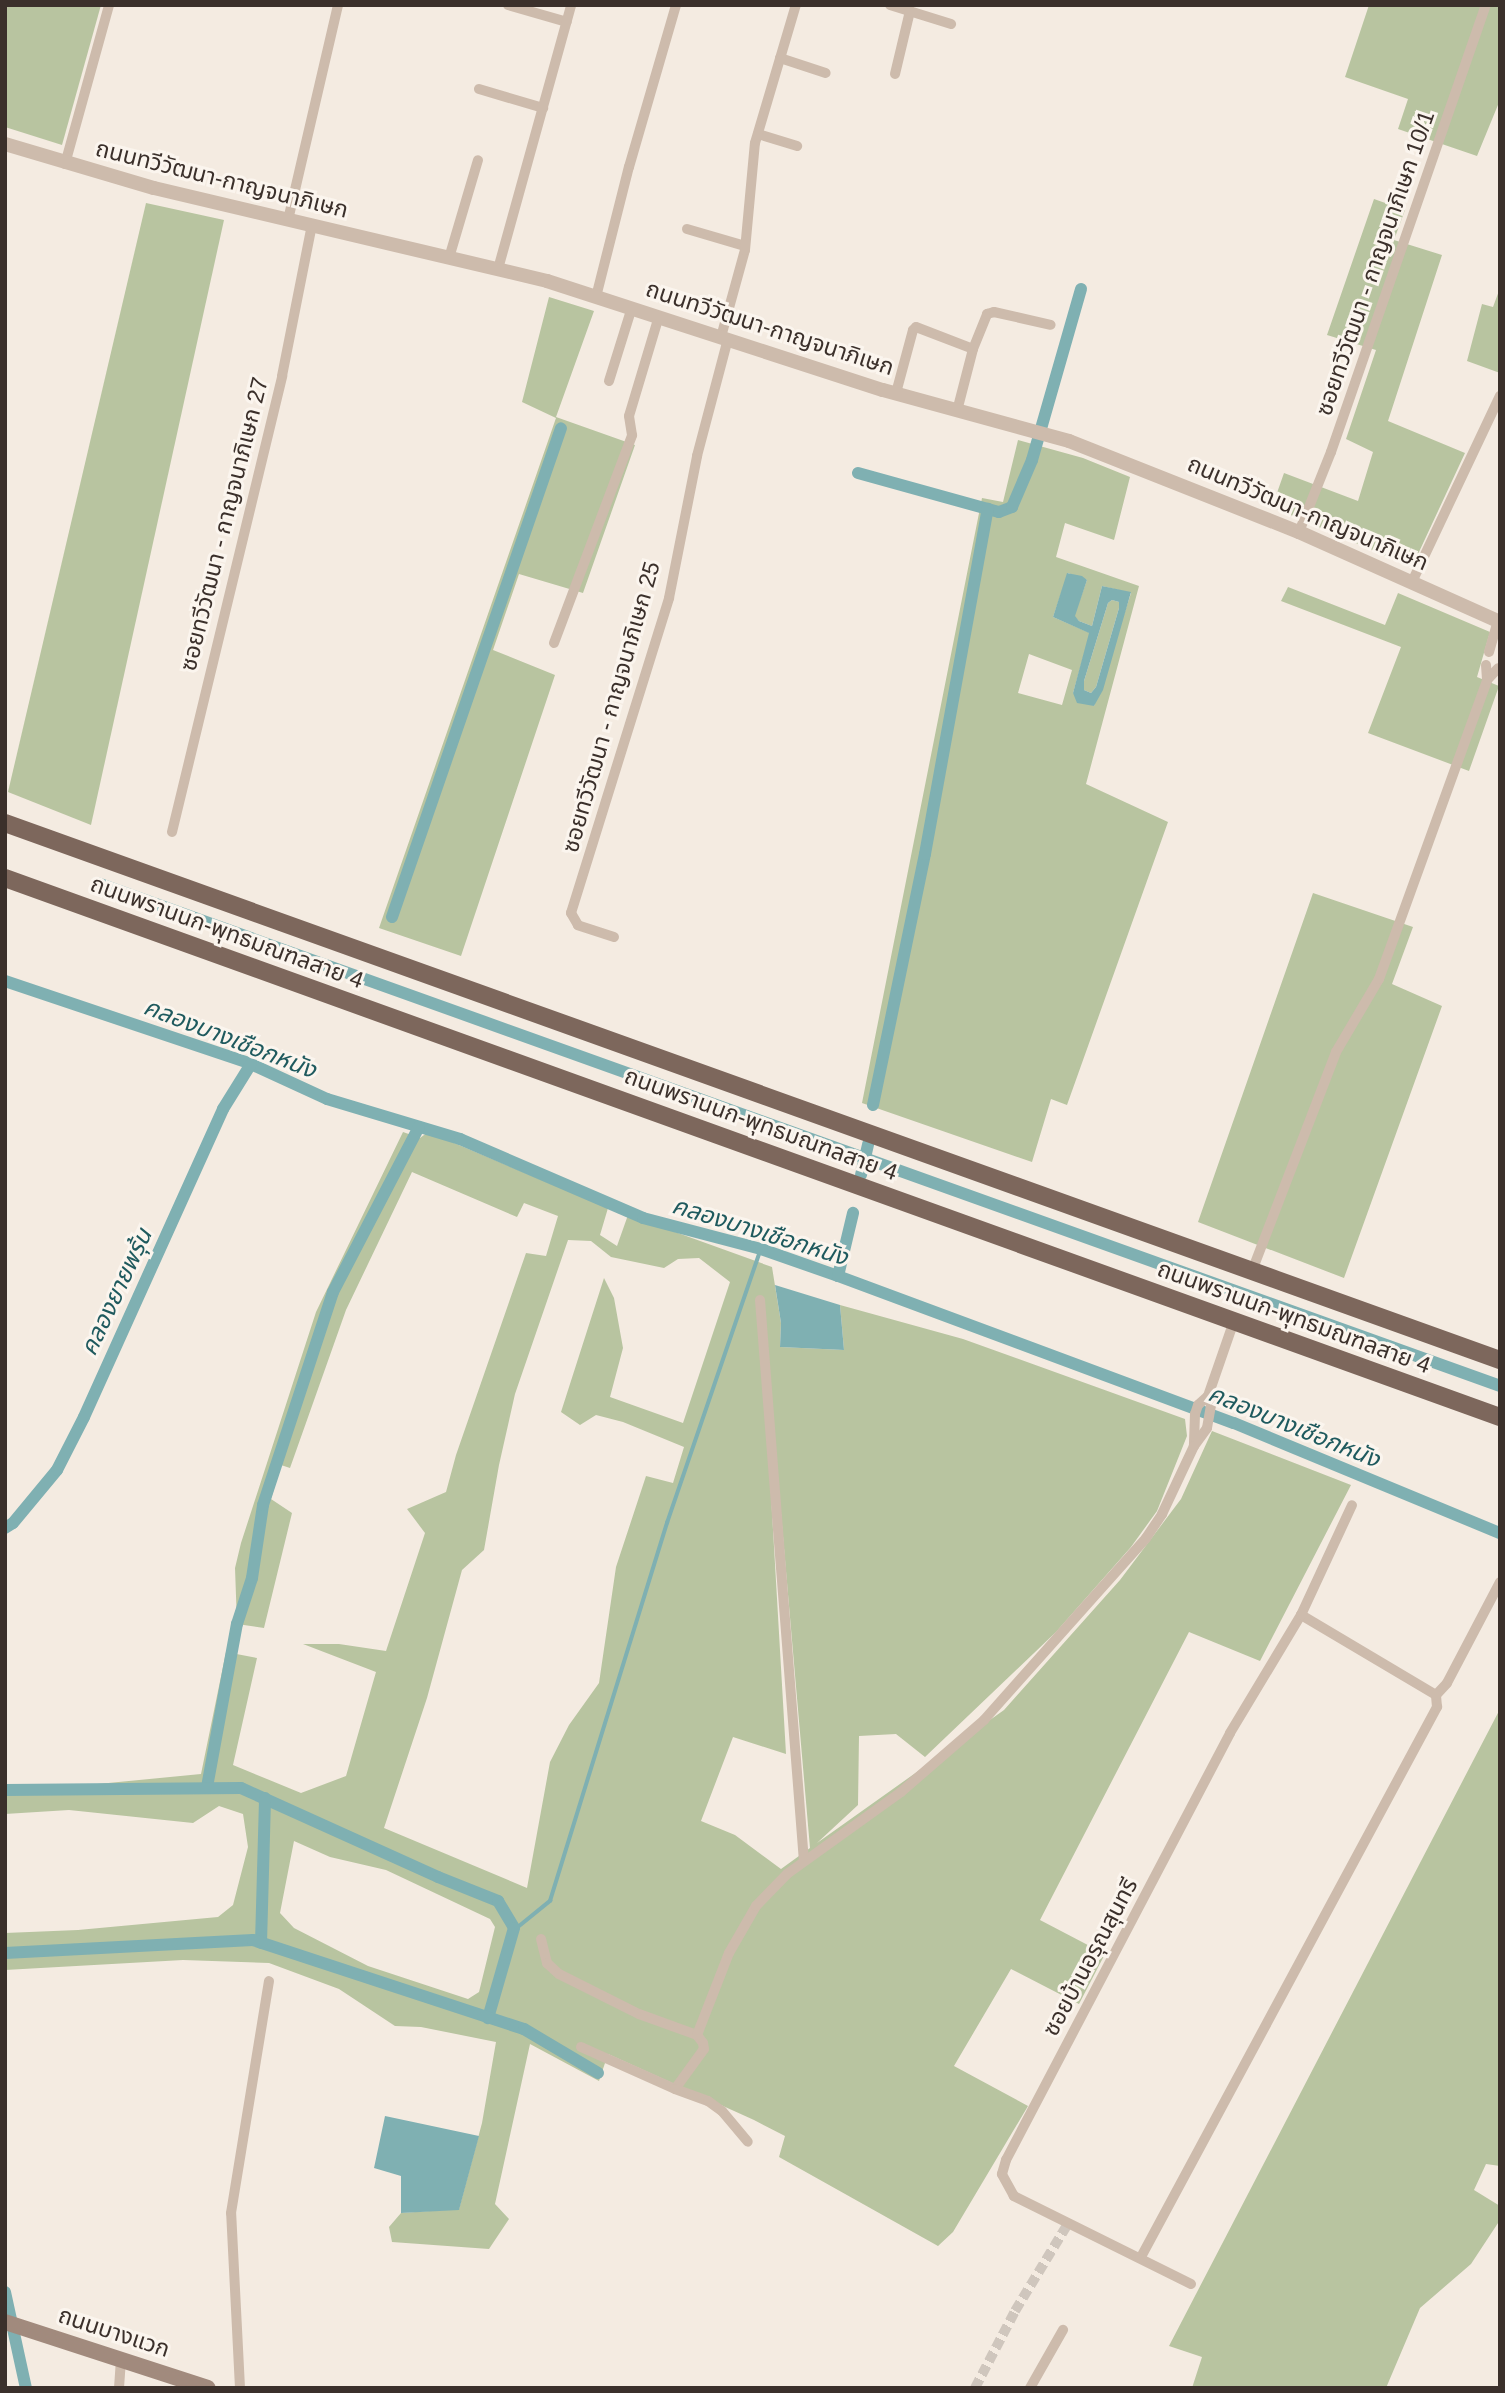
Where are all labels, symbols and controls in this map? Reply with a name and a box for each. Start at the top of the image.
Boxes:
street label: ซอยทวีวัฒนา - กาญจนาภิเษก 10/1 [1310,107,1440,419]
street label: ถนนทวีวัฒนา-กาญจนาภิเษก [93,134,351,224]
street label: ถนนทวีวัฒนา-กาญจนาภิเษก [642,275,898,381]
street label: ซอยทวีวัฒนา - กาญจนาภิเษก 27 [174,374,274,674]
street label: ถนนทวีวัฒนา-กาญจนาภิเษก [1183,450,1433,576]
street label: ซอยทวีวัฒนา - กาญจนาภิเษก 25 [556,558,666,856]
street label: ถนนพรานนก-พุทธมณฑลสาย 4 [87,870,367,994]
water label: คลองบางเชือกหนัง [140,992,320,1084]
street label: ถนนพรานนก-พุทธมณฑลสาย 4 [621,1062,901,1186]
water label: คลองบางเชือกหนัง [669,1191,851,1271]
water label: คลองยายพรุ้น [74,1224,158,1360]
street label: ถนนพรานนก-พุทธมณฑลสาย 4 [1154,1255,1434,1379]
water label: คลองบางเชือกหนัง [1204,1379,1384,1473]
street label: ซอยบ้านอรุณสุนทรี [1037,1873,1143,2041]
street label: ถนนบางแวก [55,2301,173,2363]

